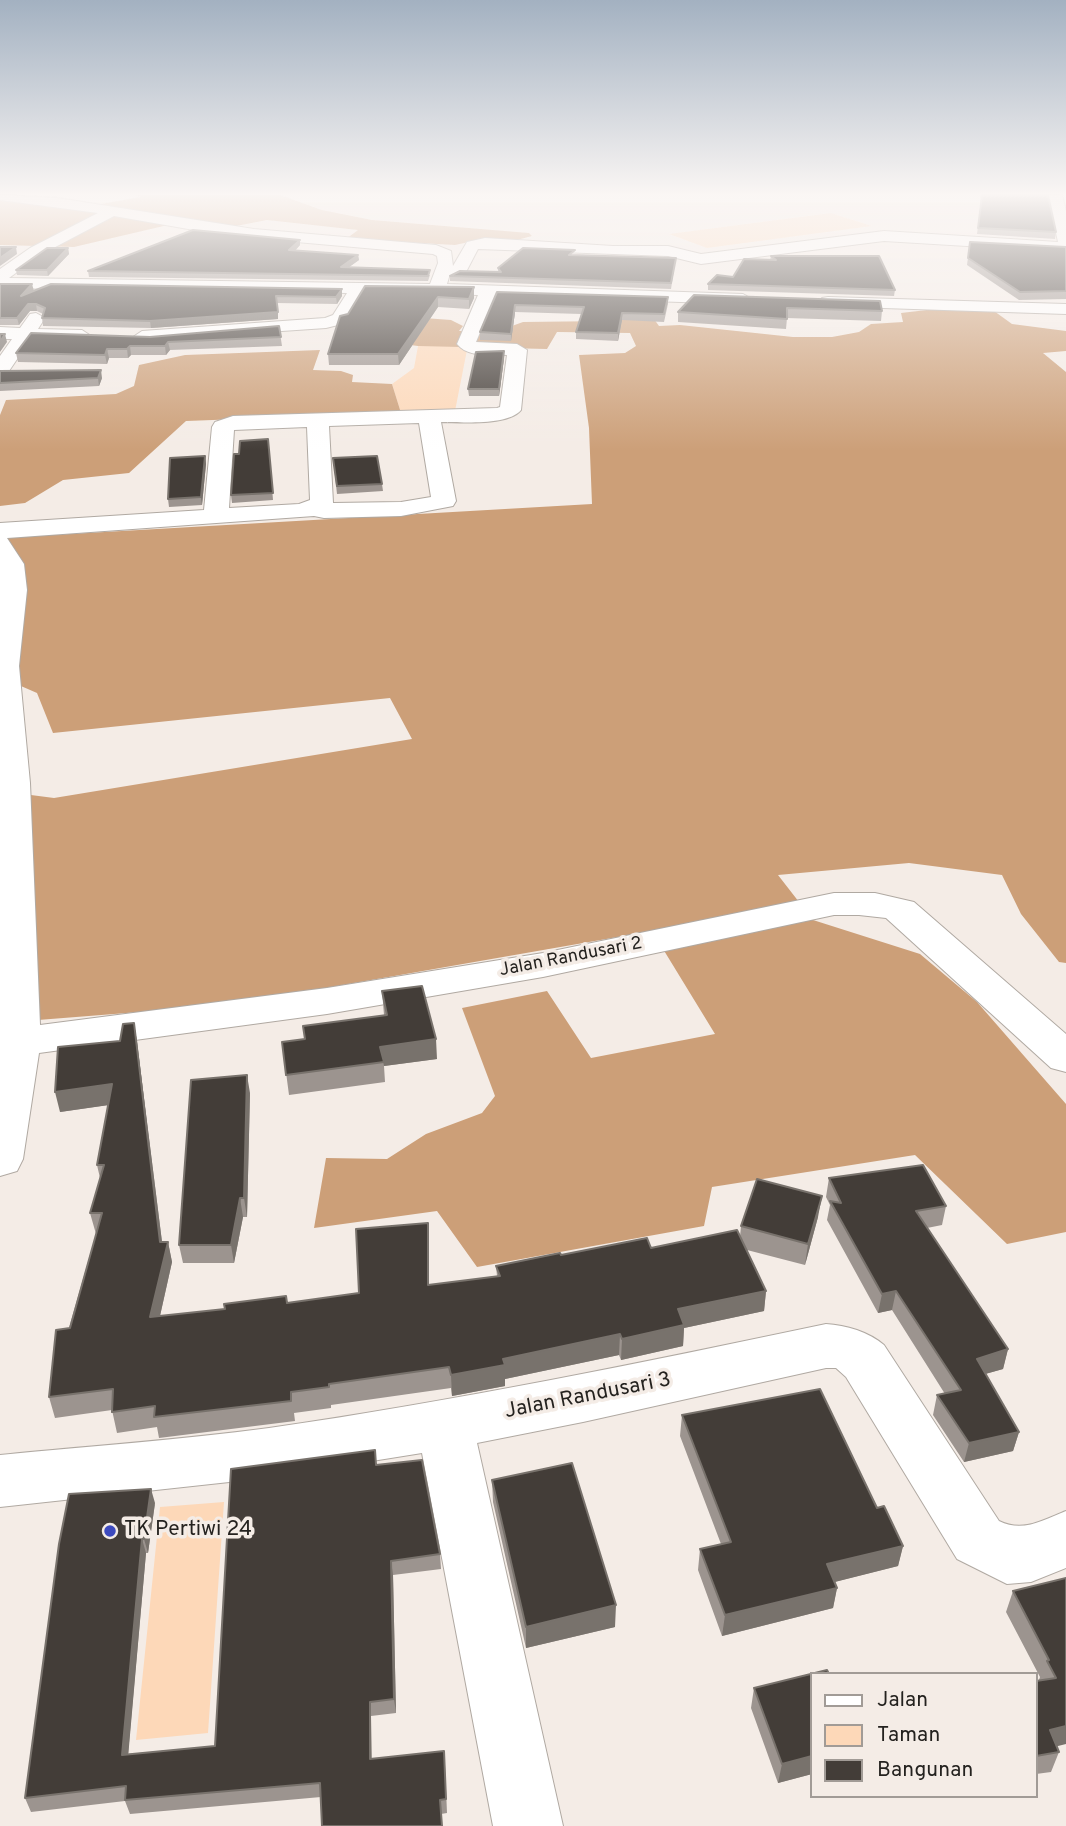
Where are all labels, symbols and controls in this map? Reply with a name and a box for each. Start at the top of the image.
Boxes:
street label: Jalan Randusari 2 [498,934,644,982]
street label: Jalan Randusari 3 [503,1369,673,1425]
place label: TK Pertiwi 24 [124,1518,252,1544]
marker: TK Pertiwi 24 [102,1523,118,1539]
legend [810,1672,1038,1798]
text: Jalan [877,1687,928,1714]
text: Taman [877,1722,940,1749]
text: Bangunan [877,1757,973,1784]

